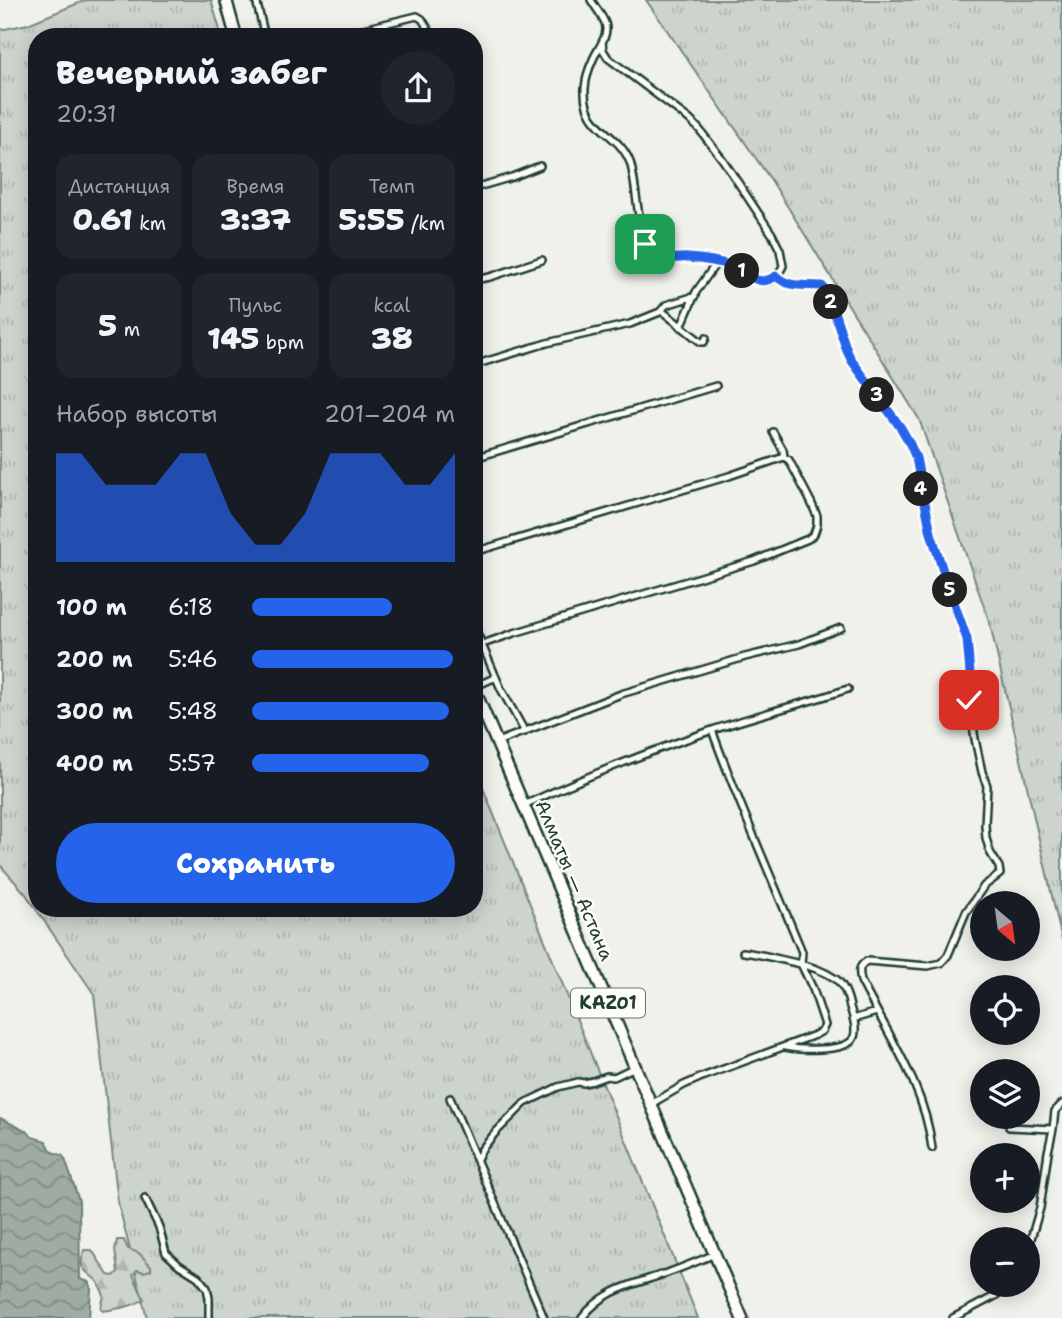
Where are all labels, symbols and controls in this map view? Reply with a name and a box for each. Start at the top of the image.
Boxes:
text: Вечерний забег [56,51,327,94]
button: share [381,51,455,125]
text: 20:31 [56,99,117,129]
text: Дистанция [68,174,170,199]
text: Время [227,174,284,199]
text: Темп [369,174,415,199]
text: 0.61 [72,199,133,240]
text: 3:37 [220,199,291,240]
text: 5:55 [339,199,405,240]
text: km [133,211,166,236]
text: /km [405,211,445,236]
pin [615,214,675,274]
icon: arrive [626,225,664,263]
pin: 1 [724,254,760,288]
text: 1 [737,258,746,283]
pin: 2 [814,284,848,320]
text: 2 [824,289,837,314]
text: Пульс [229,293,282,318]
text: kcal [373,293,410,318]
text: 5 [98,305,117,346]
text: m [117,317,140,342]
text: 145 [207,318,259,359]
text: 38 [371,318,413,359]
text: bpm [259,330,304,355]
pin: 3 [860,378,894,412]
text: 3 [870,382,883,407]
text: Набор высоты [56,399,217,429]
text: 201–204 m [324,399,455,429]
pin: 4 [904,472,939,506]
text: 4 [914,476,927,501]
pin: 5 [932,572,968,608]
text: 5 [944,577,955,602]
text: 100 m [56,592,127,622]
text: 6:18 [168,592,213,622]
text: 200 m [56,644,133,674]
text: 5:46 [168,644,218,674]
pin [939,670,999,730]
icon: check [950,681,988,719]
text: 300 m [56,696,133,726]
text: 5:48 [168,696,218,726]
text: 400 m [56,748,133,778]
text: 5:57 [168,748,216,778]
street label: Алматы — Астана [529,796,620,965]
button: Сохранить [56,823,455,903]
north arrow [970,891,1040,961]
map controls [970,891,1040,1297]
button: locate [970,975,1040,1045]
road number: KАZ01 [571,988,645,1018]
button: layers [970,1059,1040,1129]
button: + [970,1143,1040,1213]
button: − [970,1227,1040,1297]

